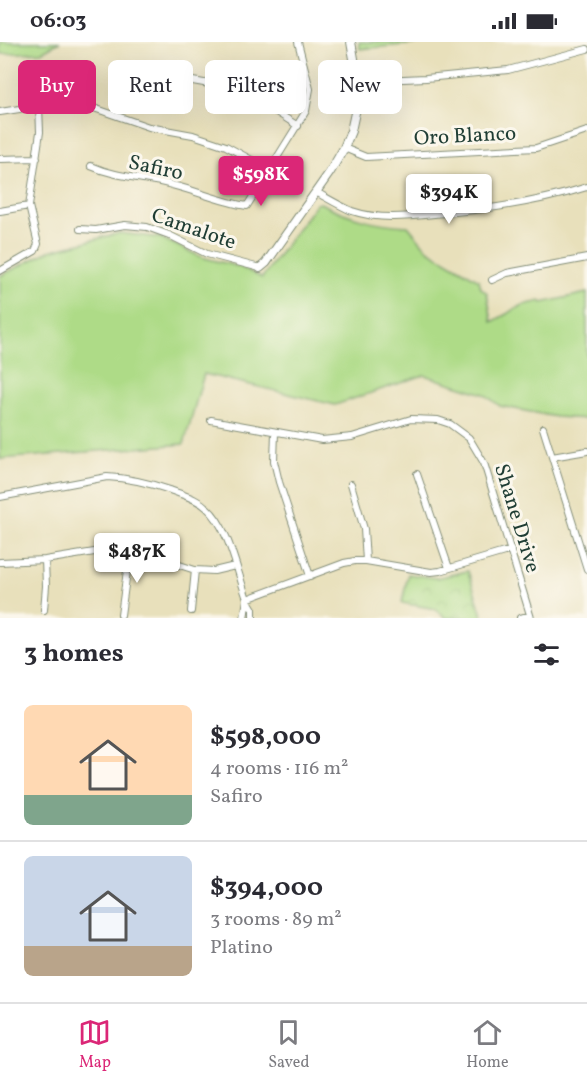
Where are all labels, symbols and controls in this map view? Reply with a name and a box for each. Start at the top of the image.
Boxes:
text: 06:03 [30,6,87,37]
chip: Buy [18,60,96,114]
chip: Rent [108,60,193,114]
chip: Filters [205,60,306,114]
chip: New [318,60,402,114]
street label: Oro Blanco [413,119,517,154]
street label: Safiro [126,149,186,188]
pin: $598K [219,156,303,207]
text: $598K [232,161,290,189]
pin: $394K [407,174,491,225]
text: $394K [420,179,478,207]
street label: Camalote [147,201,240,257]
street label: Shane Drive [486,460,547,577]
pin: $487K [95,533,179,584]
text: $487K [108,538,166,566]
text: 3 homes [24,636,124,672]
icon: filters [530,638,563,671]
text: $598,000 [210,719,321,755]
icon: home [72,729,144,801]
text: 4 rooms · 116 m² [210,755,349,783]
text: Safiro [210,783,263,811]
text: $394,000 [210,870,323,906]
icon: home [72,880,144,952]
text: 3 rooms · 89 m² [210,906,342,934]
text: Platino [210,934,273,962]
tab: Map [78,1016,111,1074]
tab: Saved [268,1016,309,1074]
tab: Home [466,1016,509,1074]

